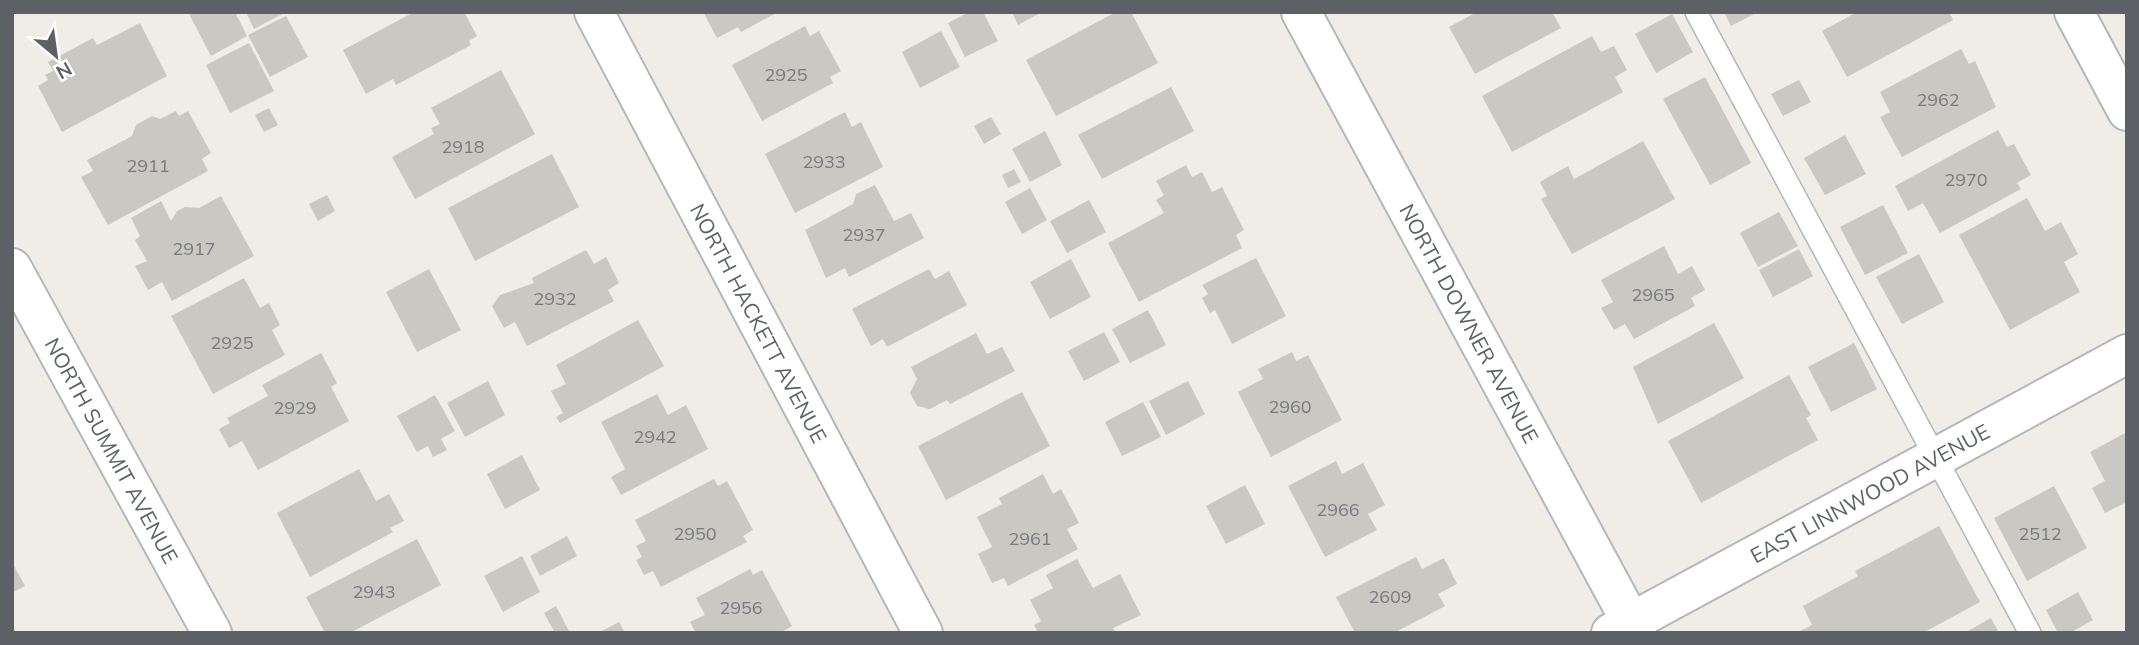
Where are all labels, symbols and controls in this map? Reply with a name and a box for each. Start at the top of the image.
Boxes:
north arrow [21,21,91,91]
text: N [52,57,76,85]
house number: 2925 [764,63,808,86]
house number: 2962 [1916,88,1960,111]
house number: 2918 [441,135,485,158]
house number: 2933 [802,150,846,173]
house number: 2911 [126,154,170,177]
house number: 2970 [1944,168,1988,191]
street label: NORTH HACKETT AVENUE [685,199,833,447]
street label: NORTH DOWNER AVENUE [1394,199,1545,447]
house number: 2937 [842,223,886,246]
house number: 2917 [172,237,216,260]
house number: 2965 [1631,283,1675,306]
house number: 2932 [533,287,577,310]
house number: 2925 [210,331,254,354]
street label: NORTH SUMMIT AVENUE [40,333,184,568]
house number: 2960 [1268,395,1312,418]
house number: 2929 [273,396,317,419]
street label: EAST LINNWOOD AVENUE [1746,418,1994,568]
house number: 2942 [633,425,677,448]
house number: 2966 [1316,498,1360,521]
house number: 2950 [673,522,717,545]
house number: 2512 [2018,522,2062,545]
house number: 2961 [1008,527,1052,550]
house number: 2943 [352,580,396,603]
house number: 2609 [1368,585,1412,608]
house number: 2956 [719,596,763,619]

